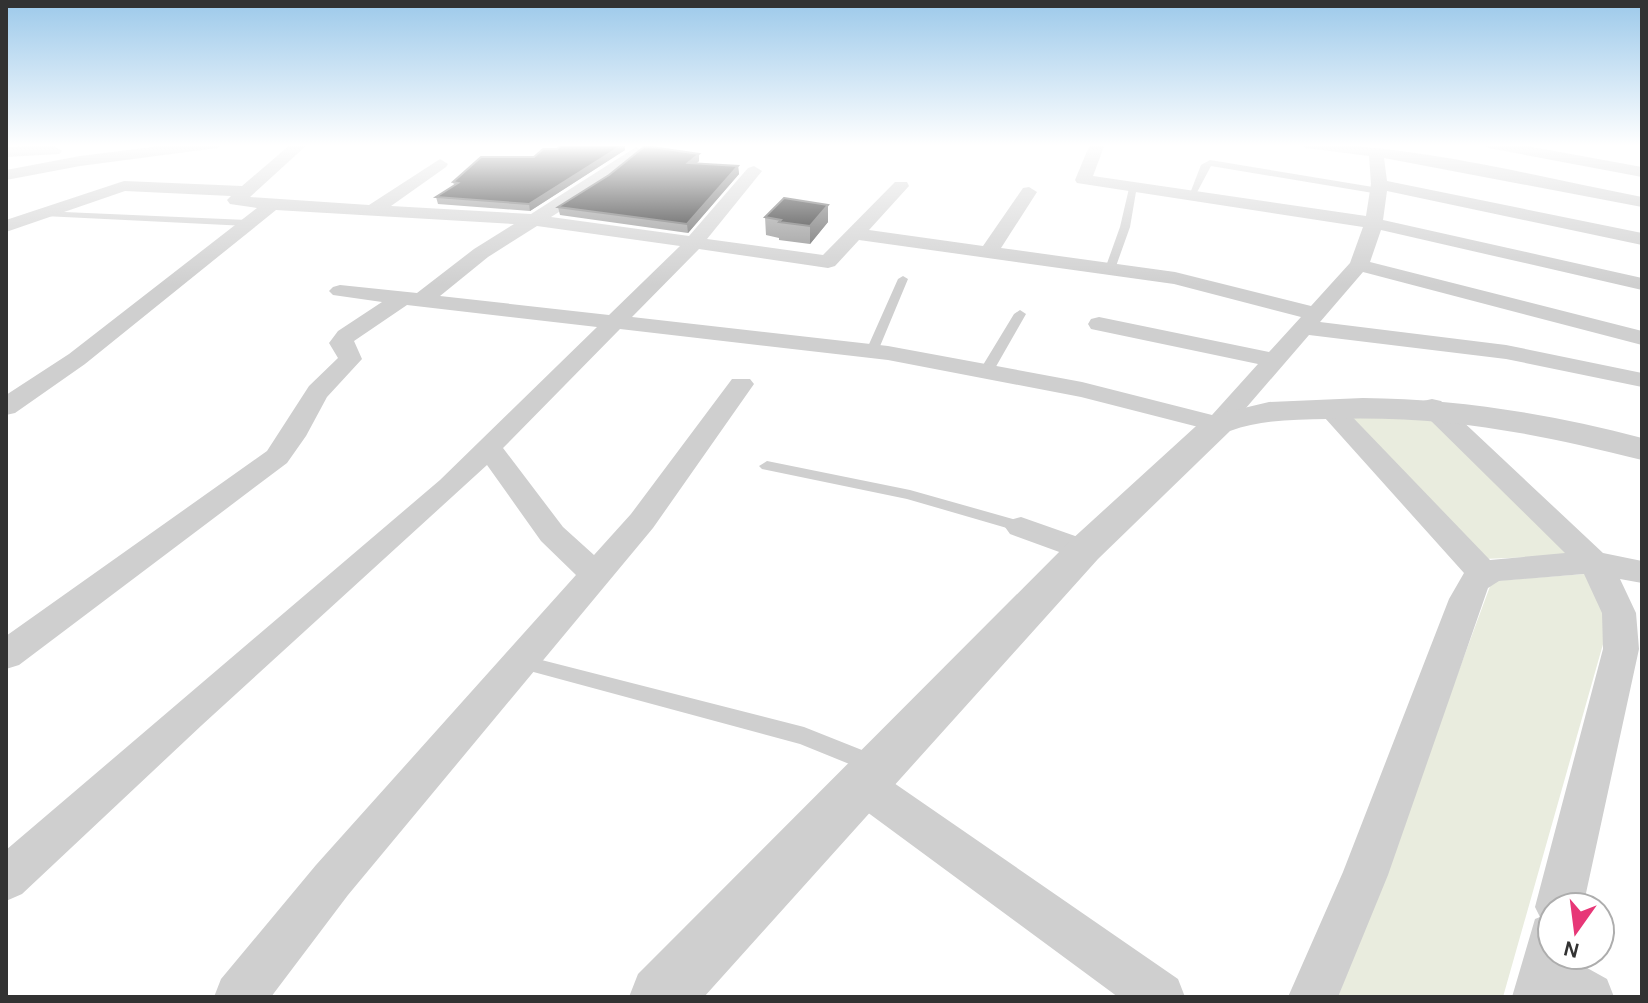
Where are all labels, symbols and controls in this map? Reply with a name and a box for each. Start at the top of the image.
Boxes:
north arrow [1536,891,1616,971]
text: N [1561,935,1582,964]

